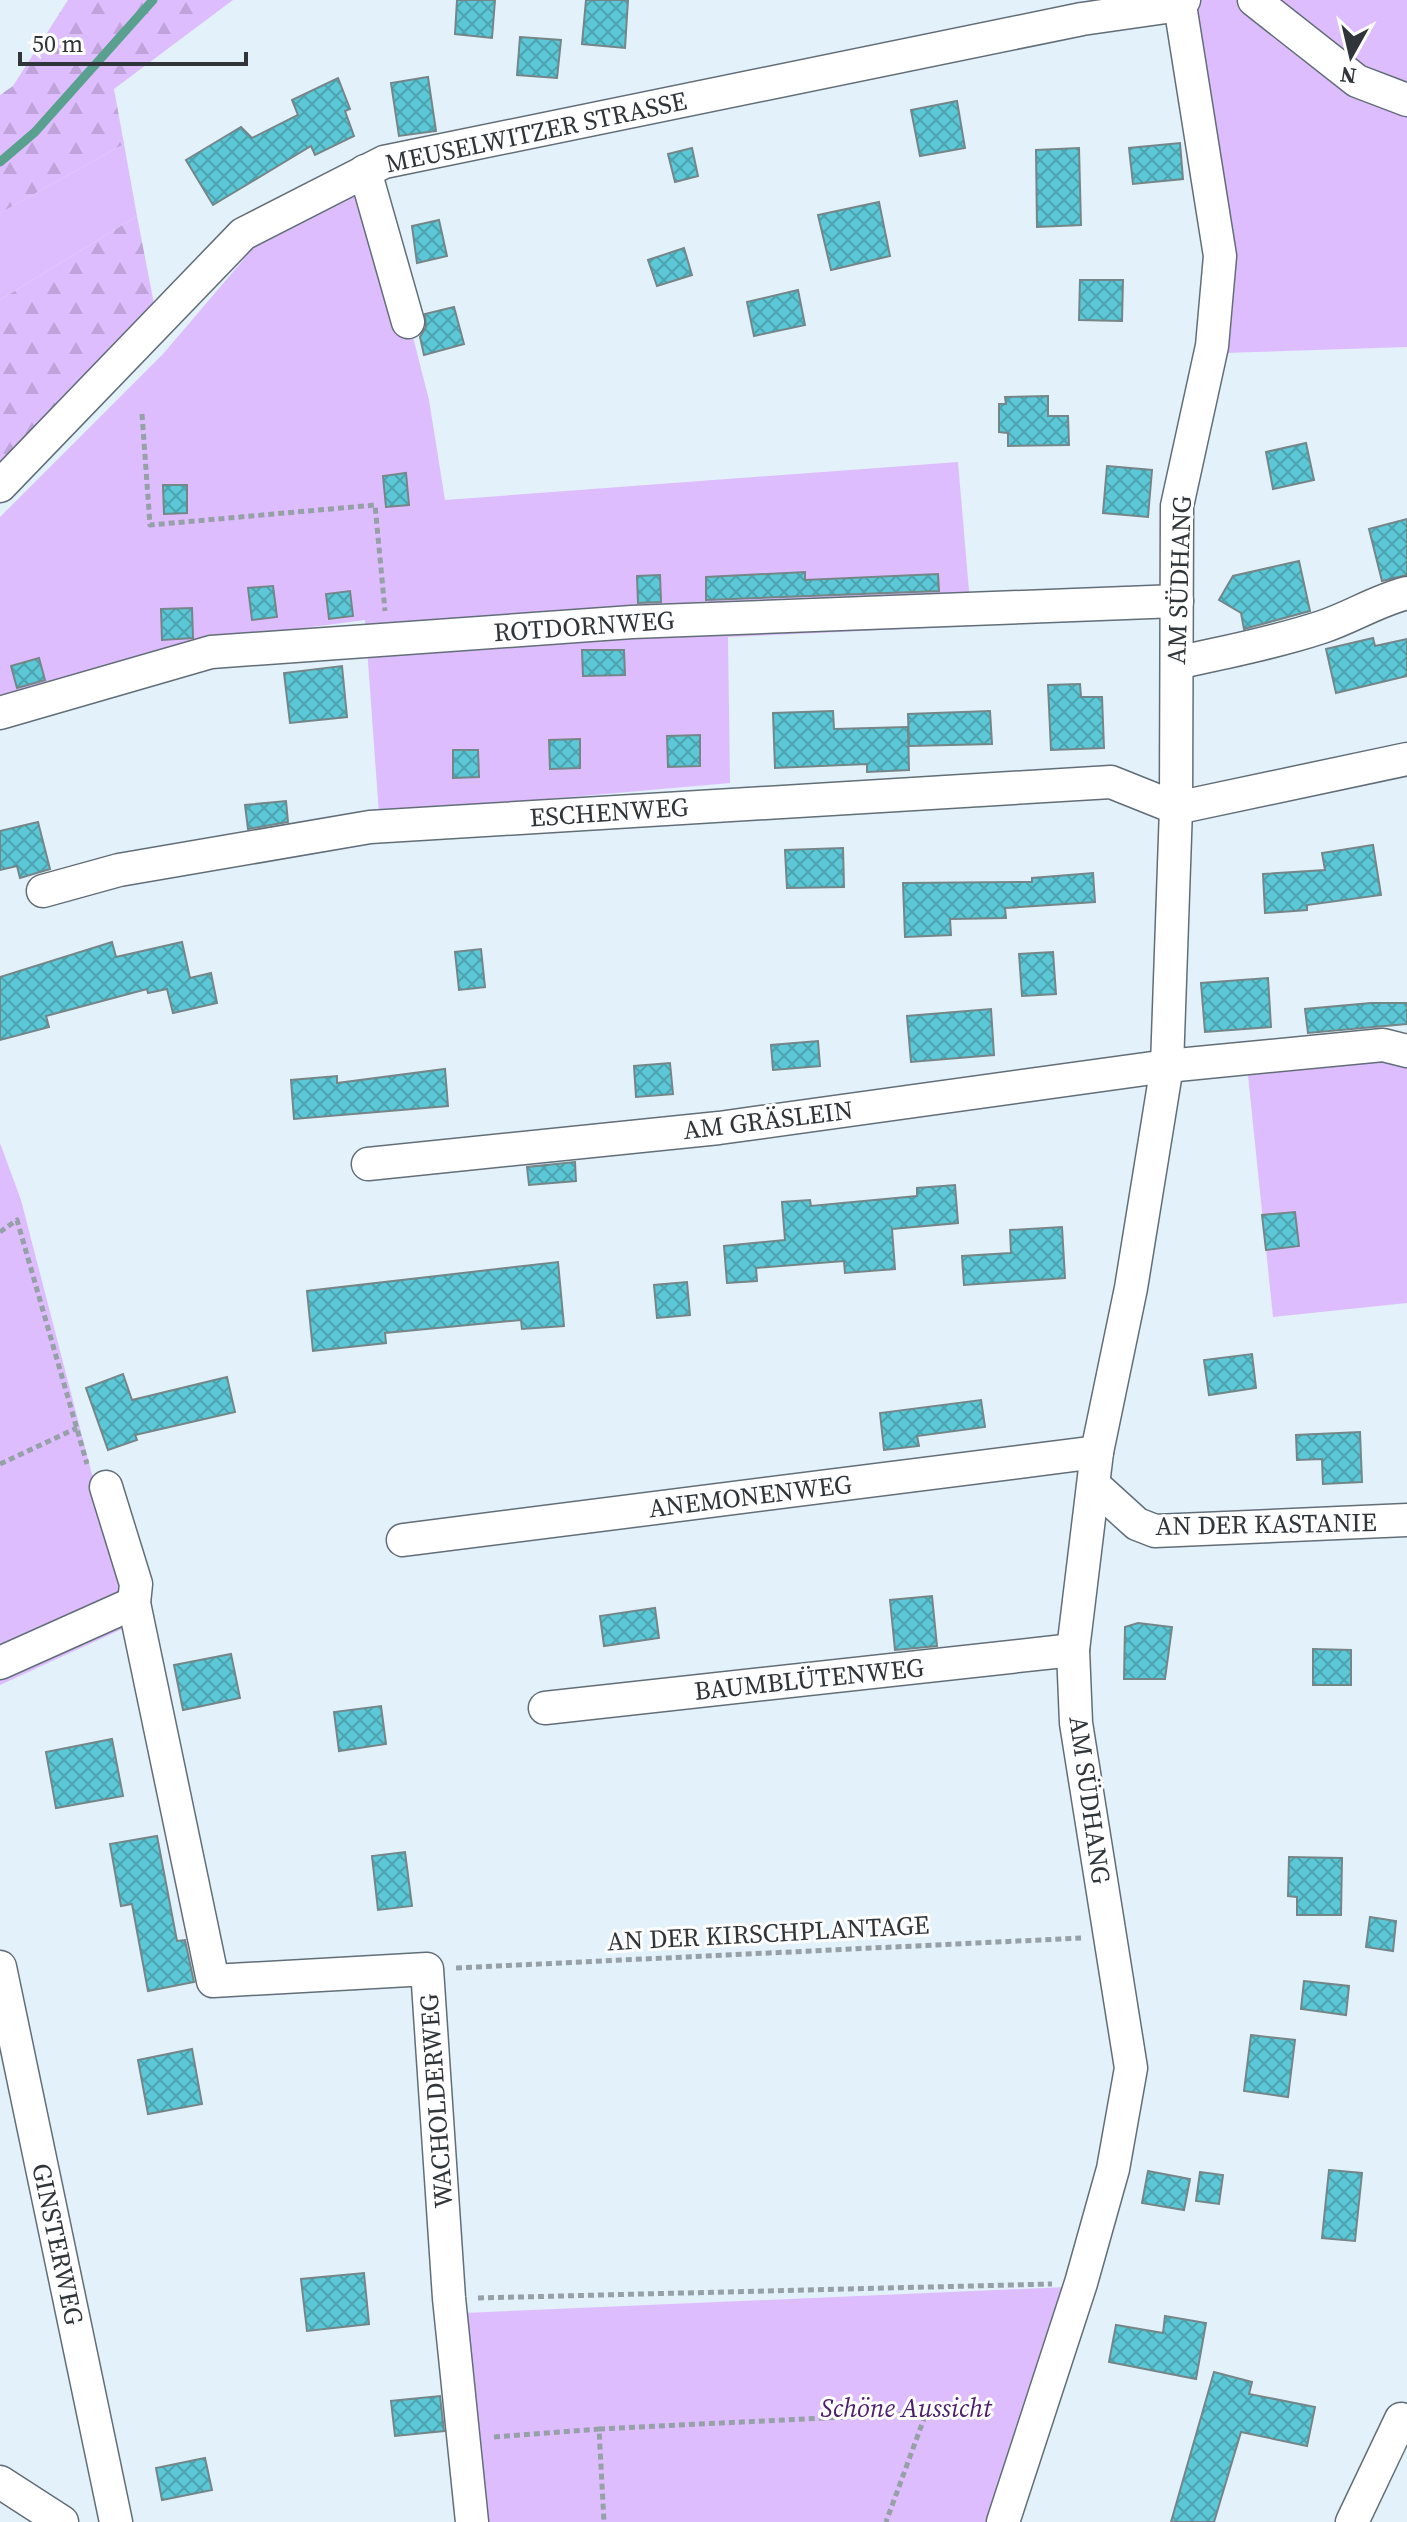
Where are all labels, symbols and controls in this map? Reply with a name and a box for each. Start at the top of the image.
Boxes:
scale bar [20,16,246,66]
north arrow [1311,16,1391,96]
text: 50 m [32,27,83,60]
text: N [1338,60,1358,92]
street label: MEUSELWITZER STRASSE [382,82,690,182]
street label: AM SÜDHANG [1158,495,1200,665]
street label: ROTDORNWEG [492,602,676,650]
street label: ESCHENWEG [528,788,690,836]
street label: AM GRÄSLEIN [681,1092,855,1148]
street label: ANEMONENWEG [646,1466,854,1526]
street label: AN DER KASTANIE [1155,1504,1377,1544]
street label: BAUMBLÜTENWEG [692,1649,926,1709]
street label: AM SÜDHANG [1060,1714,1120,1886]
street label: AN DER KIRSCHPLANTAGE [606,1907,930,1959]
street label: WACHOLDERWEG [411,1992,461,2209]
street label: GINSTERWEG [23,2160,93,2328]
park label: Schöne Aussicht [820,2390,993,2426]

